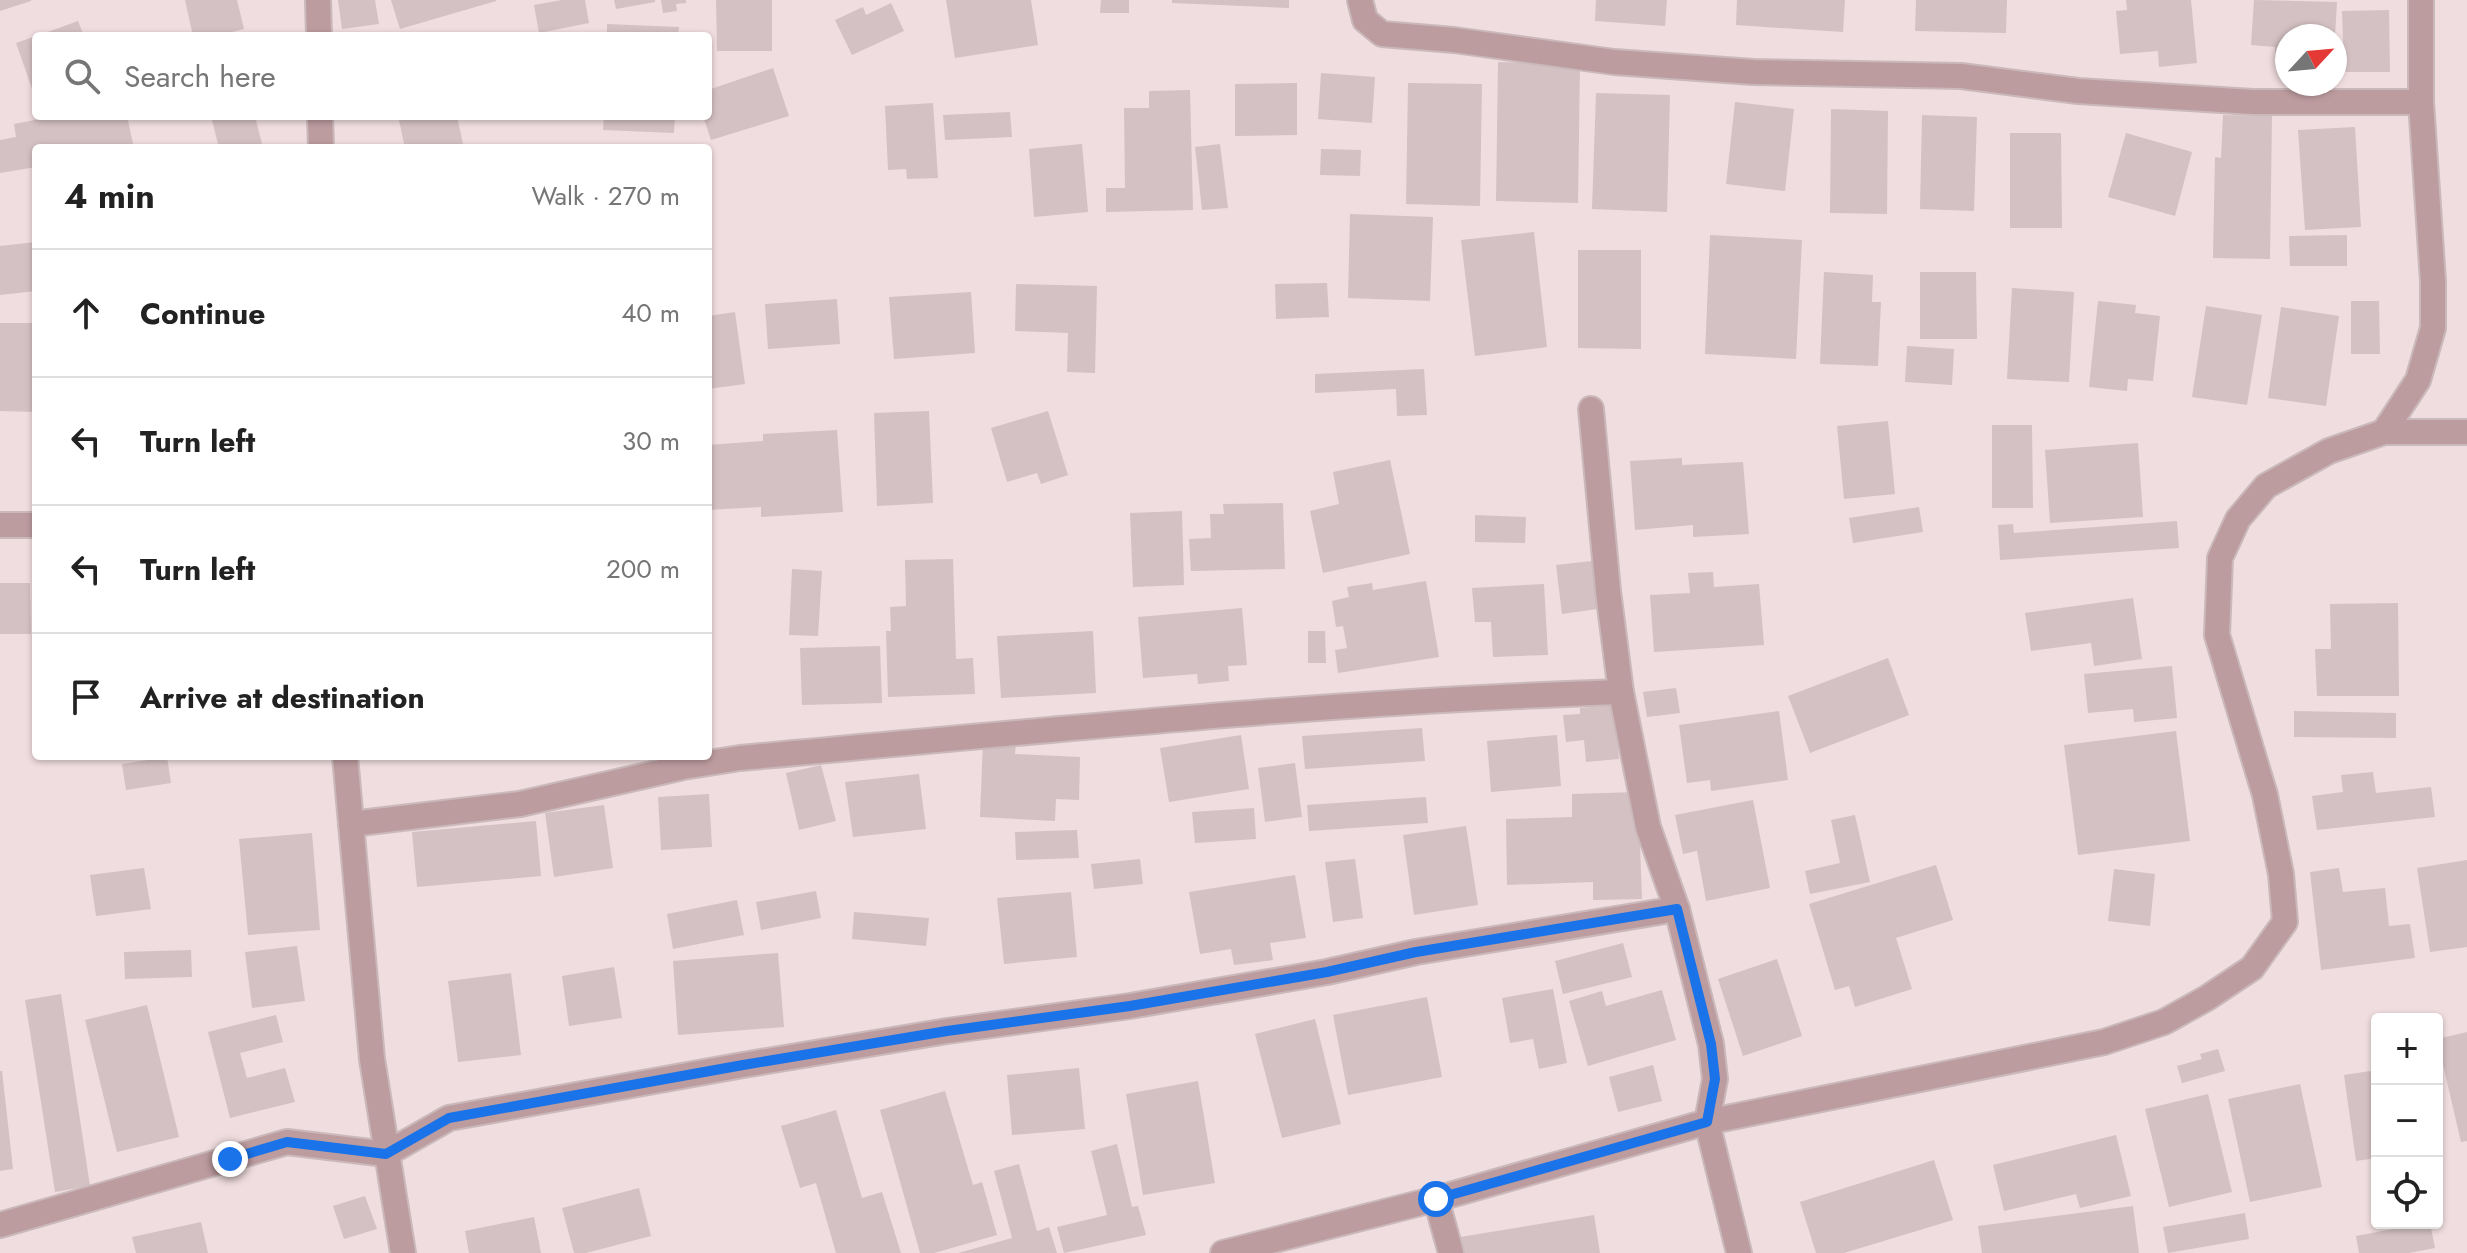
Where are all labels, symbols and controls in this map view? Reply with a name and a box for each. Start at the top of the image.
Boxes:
north arrow [2275,24,2347,96]
search box [32,32,712,120]
icon: search [60,54,104,98]
text: Search here [124,55,276,98]
text: 4 min [64,172,155,221]
text: Walk · 270 m [531,177,680,215]
icon: ahead [64,291,108,335]
text: Continue [140,292,266,335]
text: 40 m [621,294,680,332]
icon: left [64,419,108,463]
text: Turn left [140,420,255,463]
text: 30 m [622,422,680,460]
icon: left [64,547,108,591]
text: Turn left [140,548,255,591]
text: 200 m [606,550,680,588]
icon: arrive [64,675,108,719]
text: Arrive at destination [140,676,425,719]
map controls [2371,1013,2443,1229]
button: + [2371,1013,2443,1085]
button: − [2371,1085,2443,1157]
route end [212,1141,248,1177]
button: locate [2371,1157,2443,1229]
route start [1418,1181,1454,1217]

